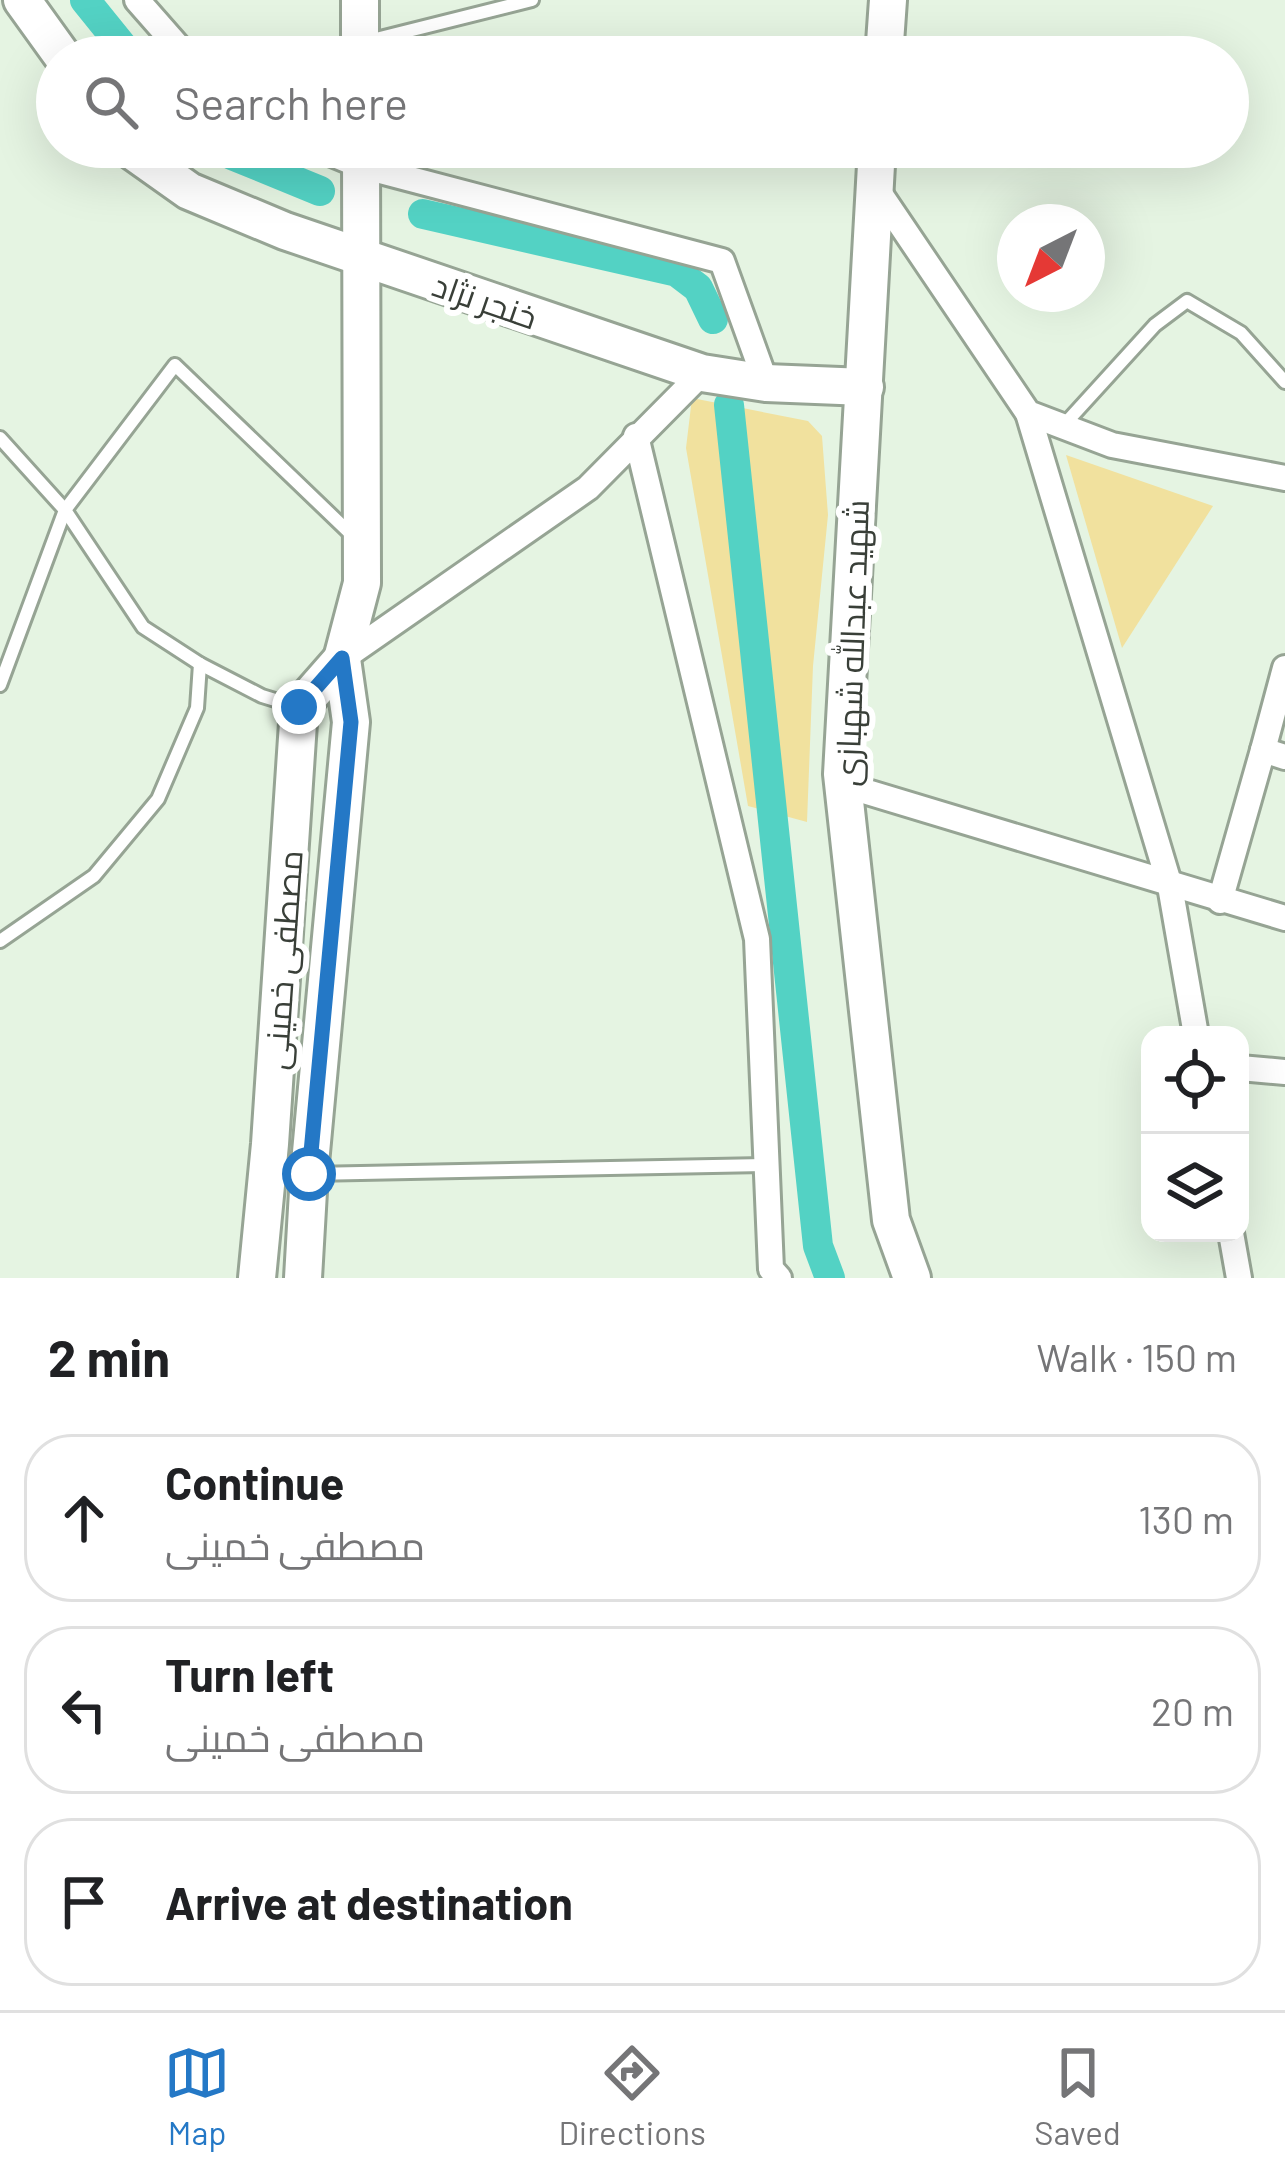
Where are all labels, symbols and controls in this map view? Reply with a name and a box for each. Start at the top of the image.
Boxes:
search box [36,36,1249,168]
icon: search [78,69,144,135]
text: Search here [174,75,408,129]
north arrow [997,204,1105,312]
street label: خنجر نژاد [427,264,543,337]
street label: شهید عبدالله شهبازی [826,499,877,787]
route end [272,680,326,734]
street label: مصطفی خمینی [254,849,312,1071]
map controls [1141,1026,1249,1242]
button: locate [1141,1026,1249,1134]
button: layers [1141,1134,1249,1242]
route start [282,1147,336,1201]
text: 2 min [48,1326,170,1387]
text: Walk · 150 m [1037,1333,1237,1380]
text: Continue [165,1455,344,1509]
icon: ahead [51,1485,117,1551]
text: 130 m [1138,1495,1234,1542]
text: مصطفی خمینی [165,1521,425,1568]
text: Turn left [165,1647,334,1701]
icon: left [51,1677,117,1743]
text: 20 m [1151,1687,1234,1734]
text: مصطفی خمینی [165,1713,425,1760]
icon: arrive [51,1869,117,1935]
text: Arrive at destination [165,1875,573,1929]
tab: Map [164,2040,230,2152]
tab: Directions [558,2040,706,2152]
tab: Saved [1034,2040,1121,2152]

